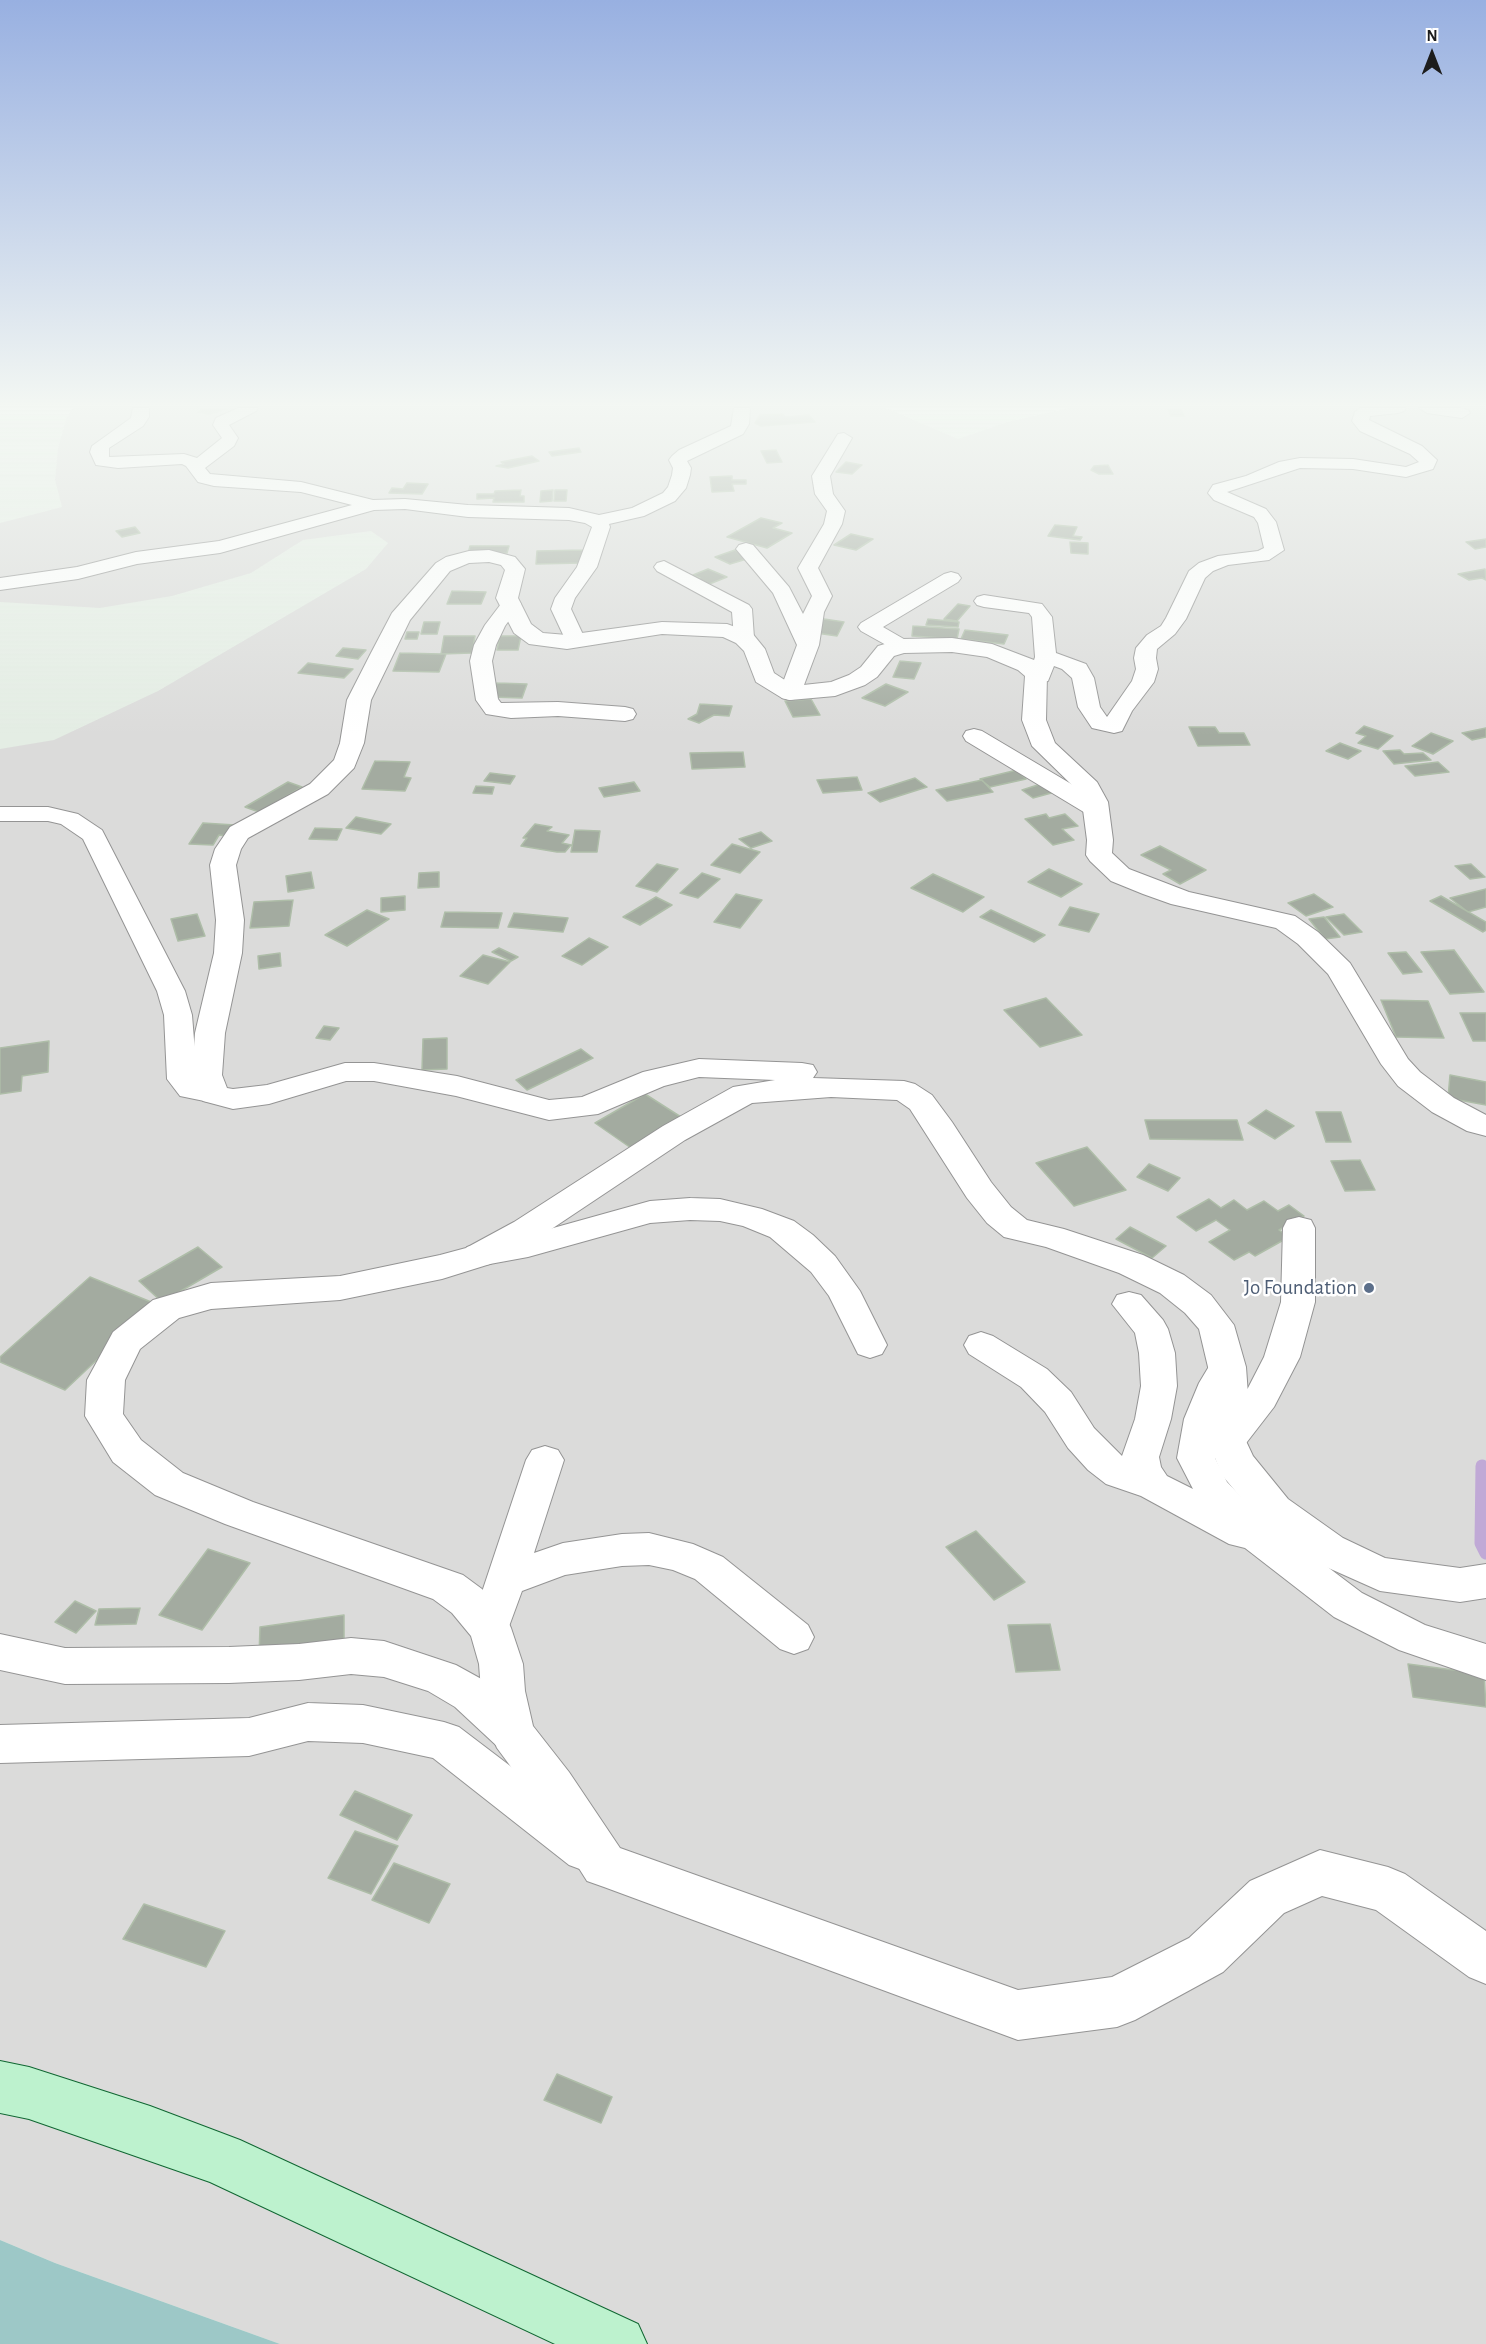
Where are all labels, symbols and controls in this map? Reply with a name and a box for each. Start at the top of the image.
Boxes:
north arrow [1402,24,1462,84]
text: N [1426,28,1438,44]
place label: Jo Foundation [1244,1275,1357,1301]
marker: Jo Foundation [1362,1281,1376,1295]

